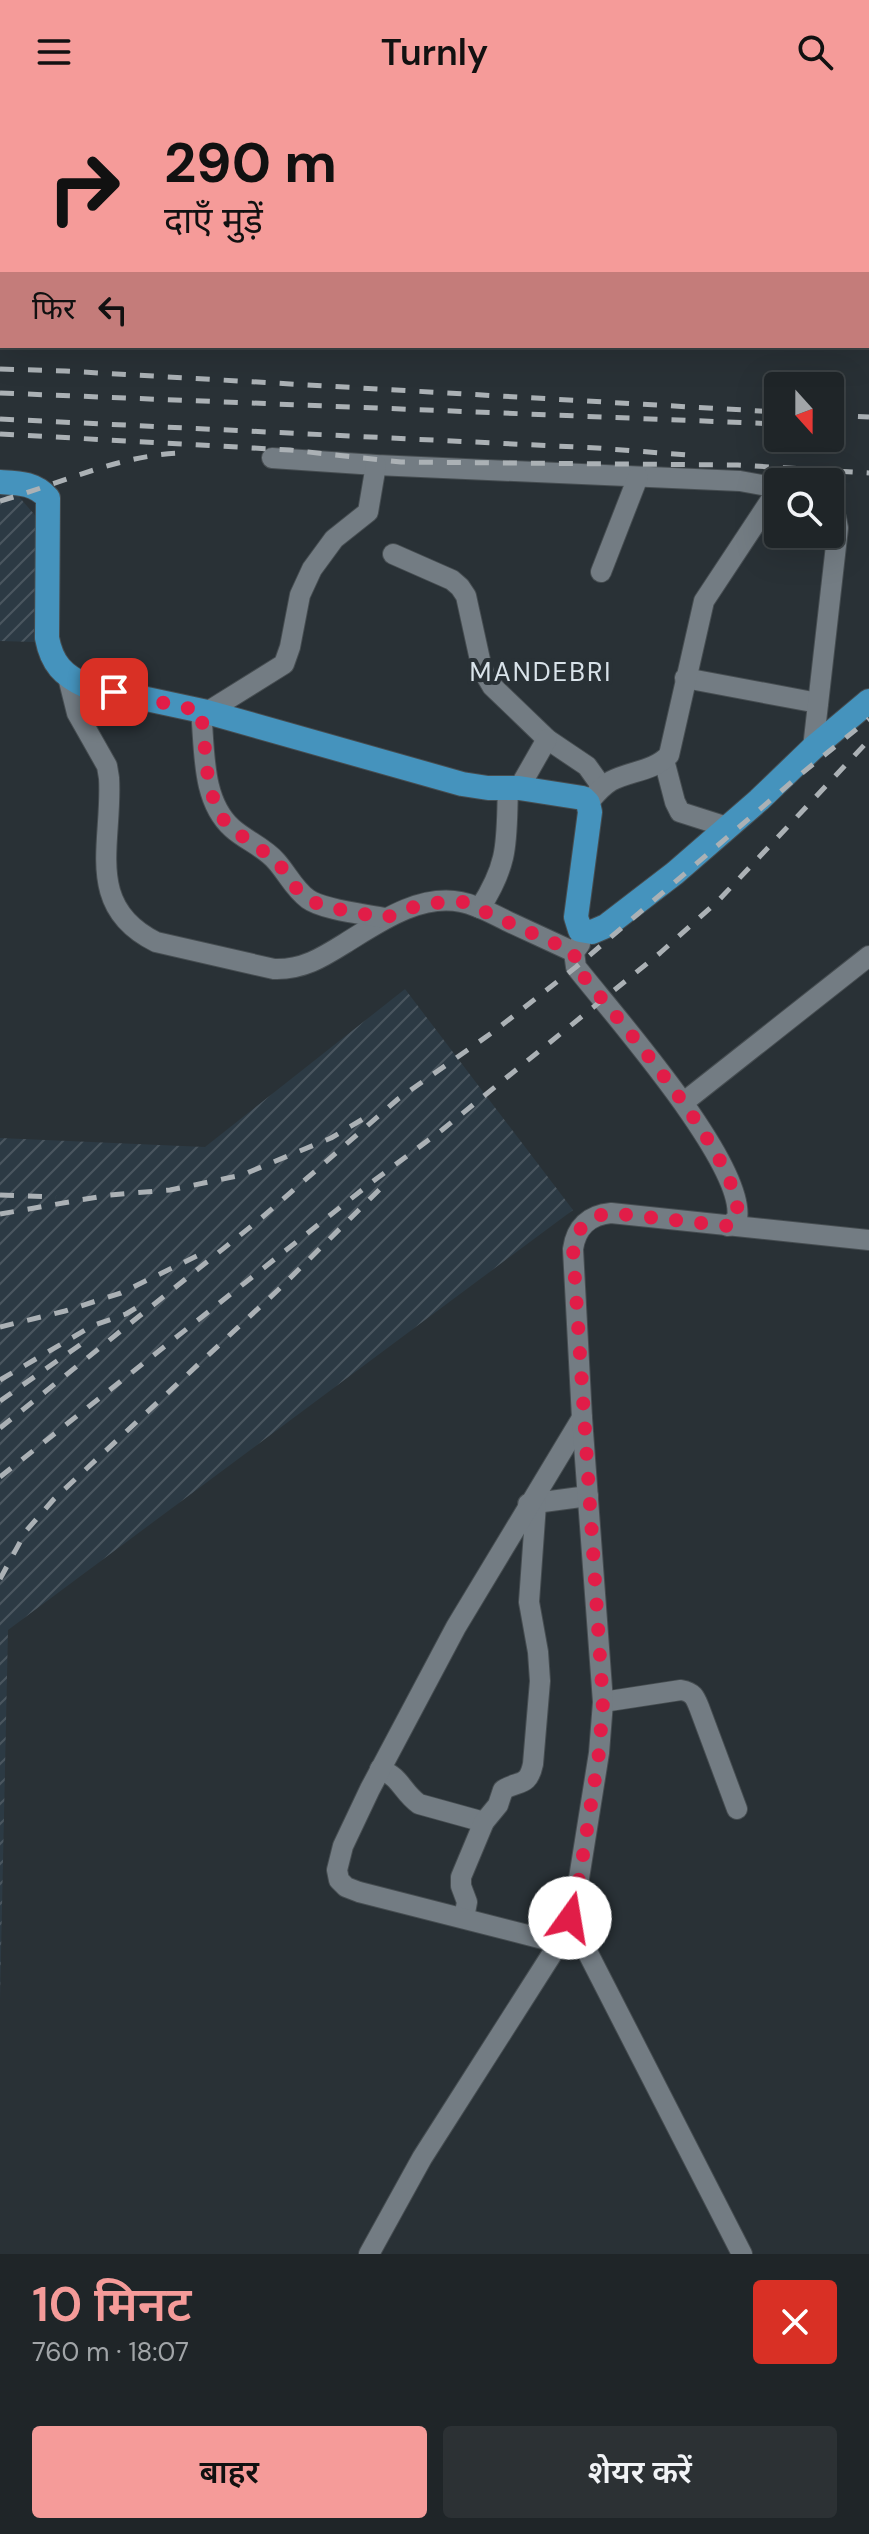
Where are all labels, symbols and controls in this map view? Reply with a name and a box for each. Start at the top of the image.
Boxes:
text: Turnly [381,29,488,76]
icon: menu [32,30,76,74]
icon: search [793,30,837,74]
text: 290 m [164,126,337,199]
icon: right [32,136,136,240]
text: दाएँ मुड़ें [164,197,263,244]
icon: left [91,288,135,332]
text: फिर [32,289,75,328]
north arrow [764,372,844,452]
map controls [764,372,844,548]
button: search [764,468,844,548]
district label: MANDEBRI [470,655,612,689]
pin [80,658,148,726]
icon: arrive [92,670,136,714]
position arrow [528,1876,612,1960]
text: 10 मिनट [32,2273,191,2336]
button: close [753,2280,837,2364]
text: 760 m · 18:07 [32,2335,189,2369]
button: बाहर [32,2426,427,2518]
button: शेयर करें [443,2426,837,2518]

